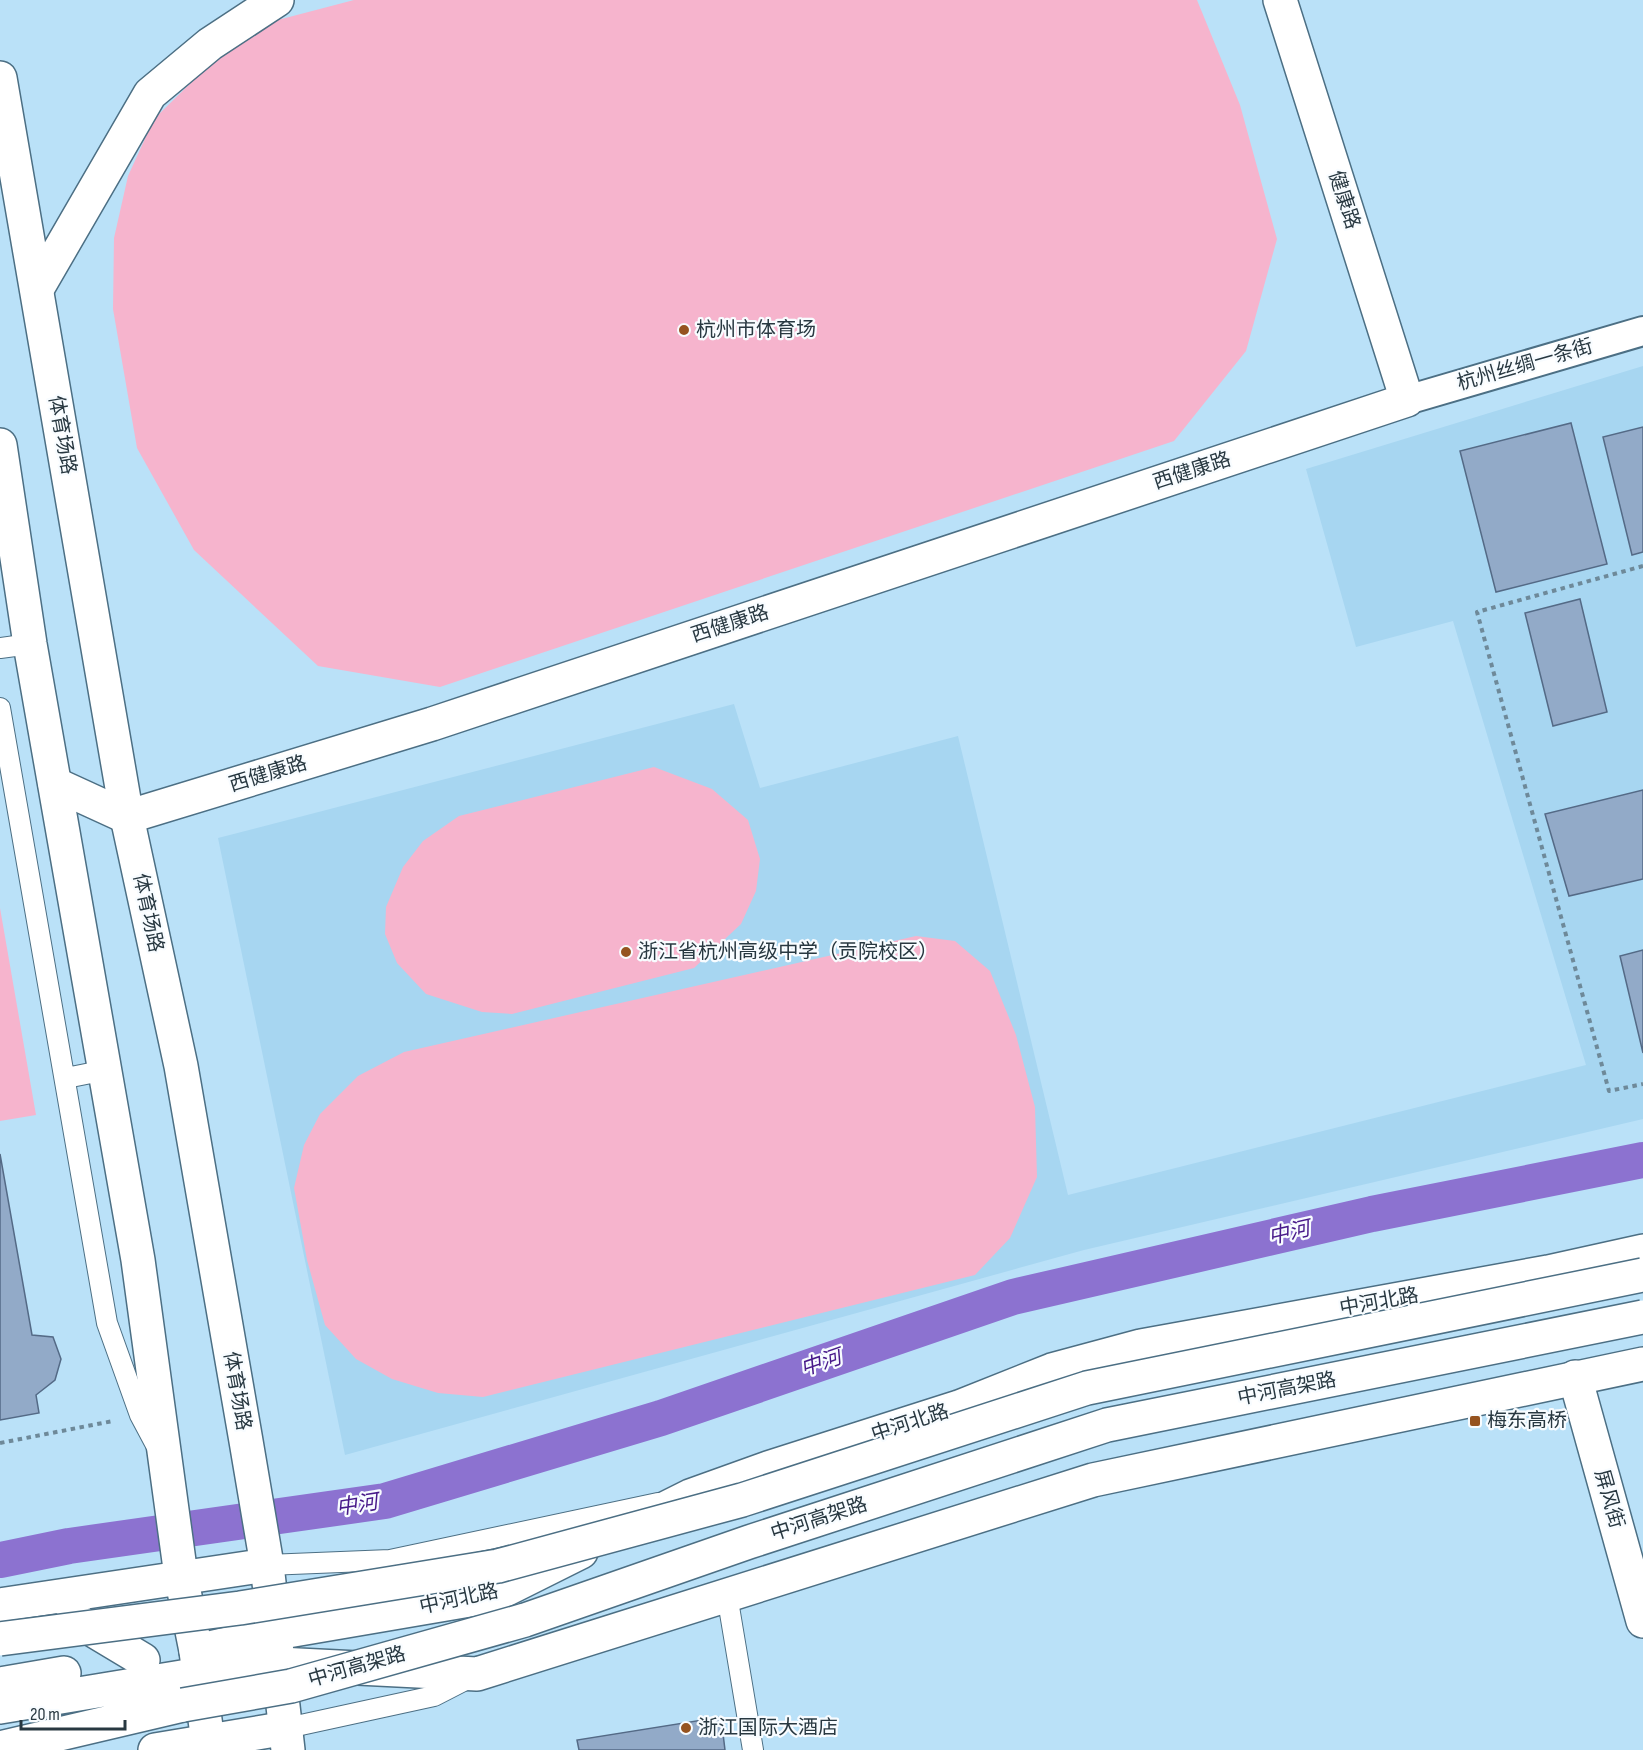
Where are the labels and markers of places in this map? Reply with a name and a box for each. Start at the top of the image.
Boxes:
place label: 杭州市体育场 [696,318,816,342]
marker: 杭州市体育场 [677,323,691,337]
place label: 浙江省杭州高级中学（贡院校区） [638,940,938,964]
marker: 浙江省杭州高级中学（贡院校区） [619,945,633,959]
place label: 梅东高桥 [1487,1409,1567,1433]
marker: 梅东高桥 [1468,1414,1482,1428]
place label: 浙江国际大酒店 [698,1716,838,1740]
marker: 浙江国际大酒店 [679,1721,693,1735]

